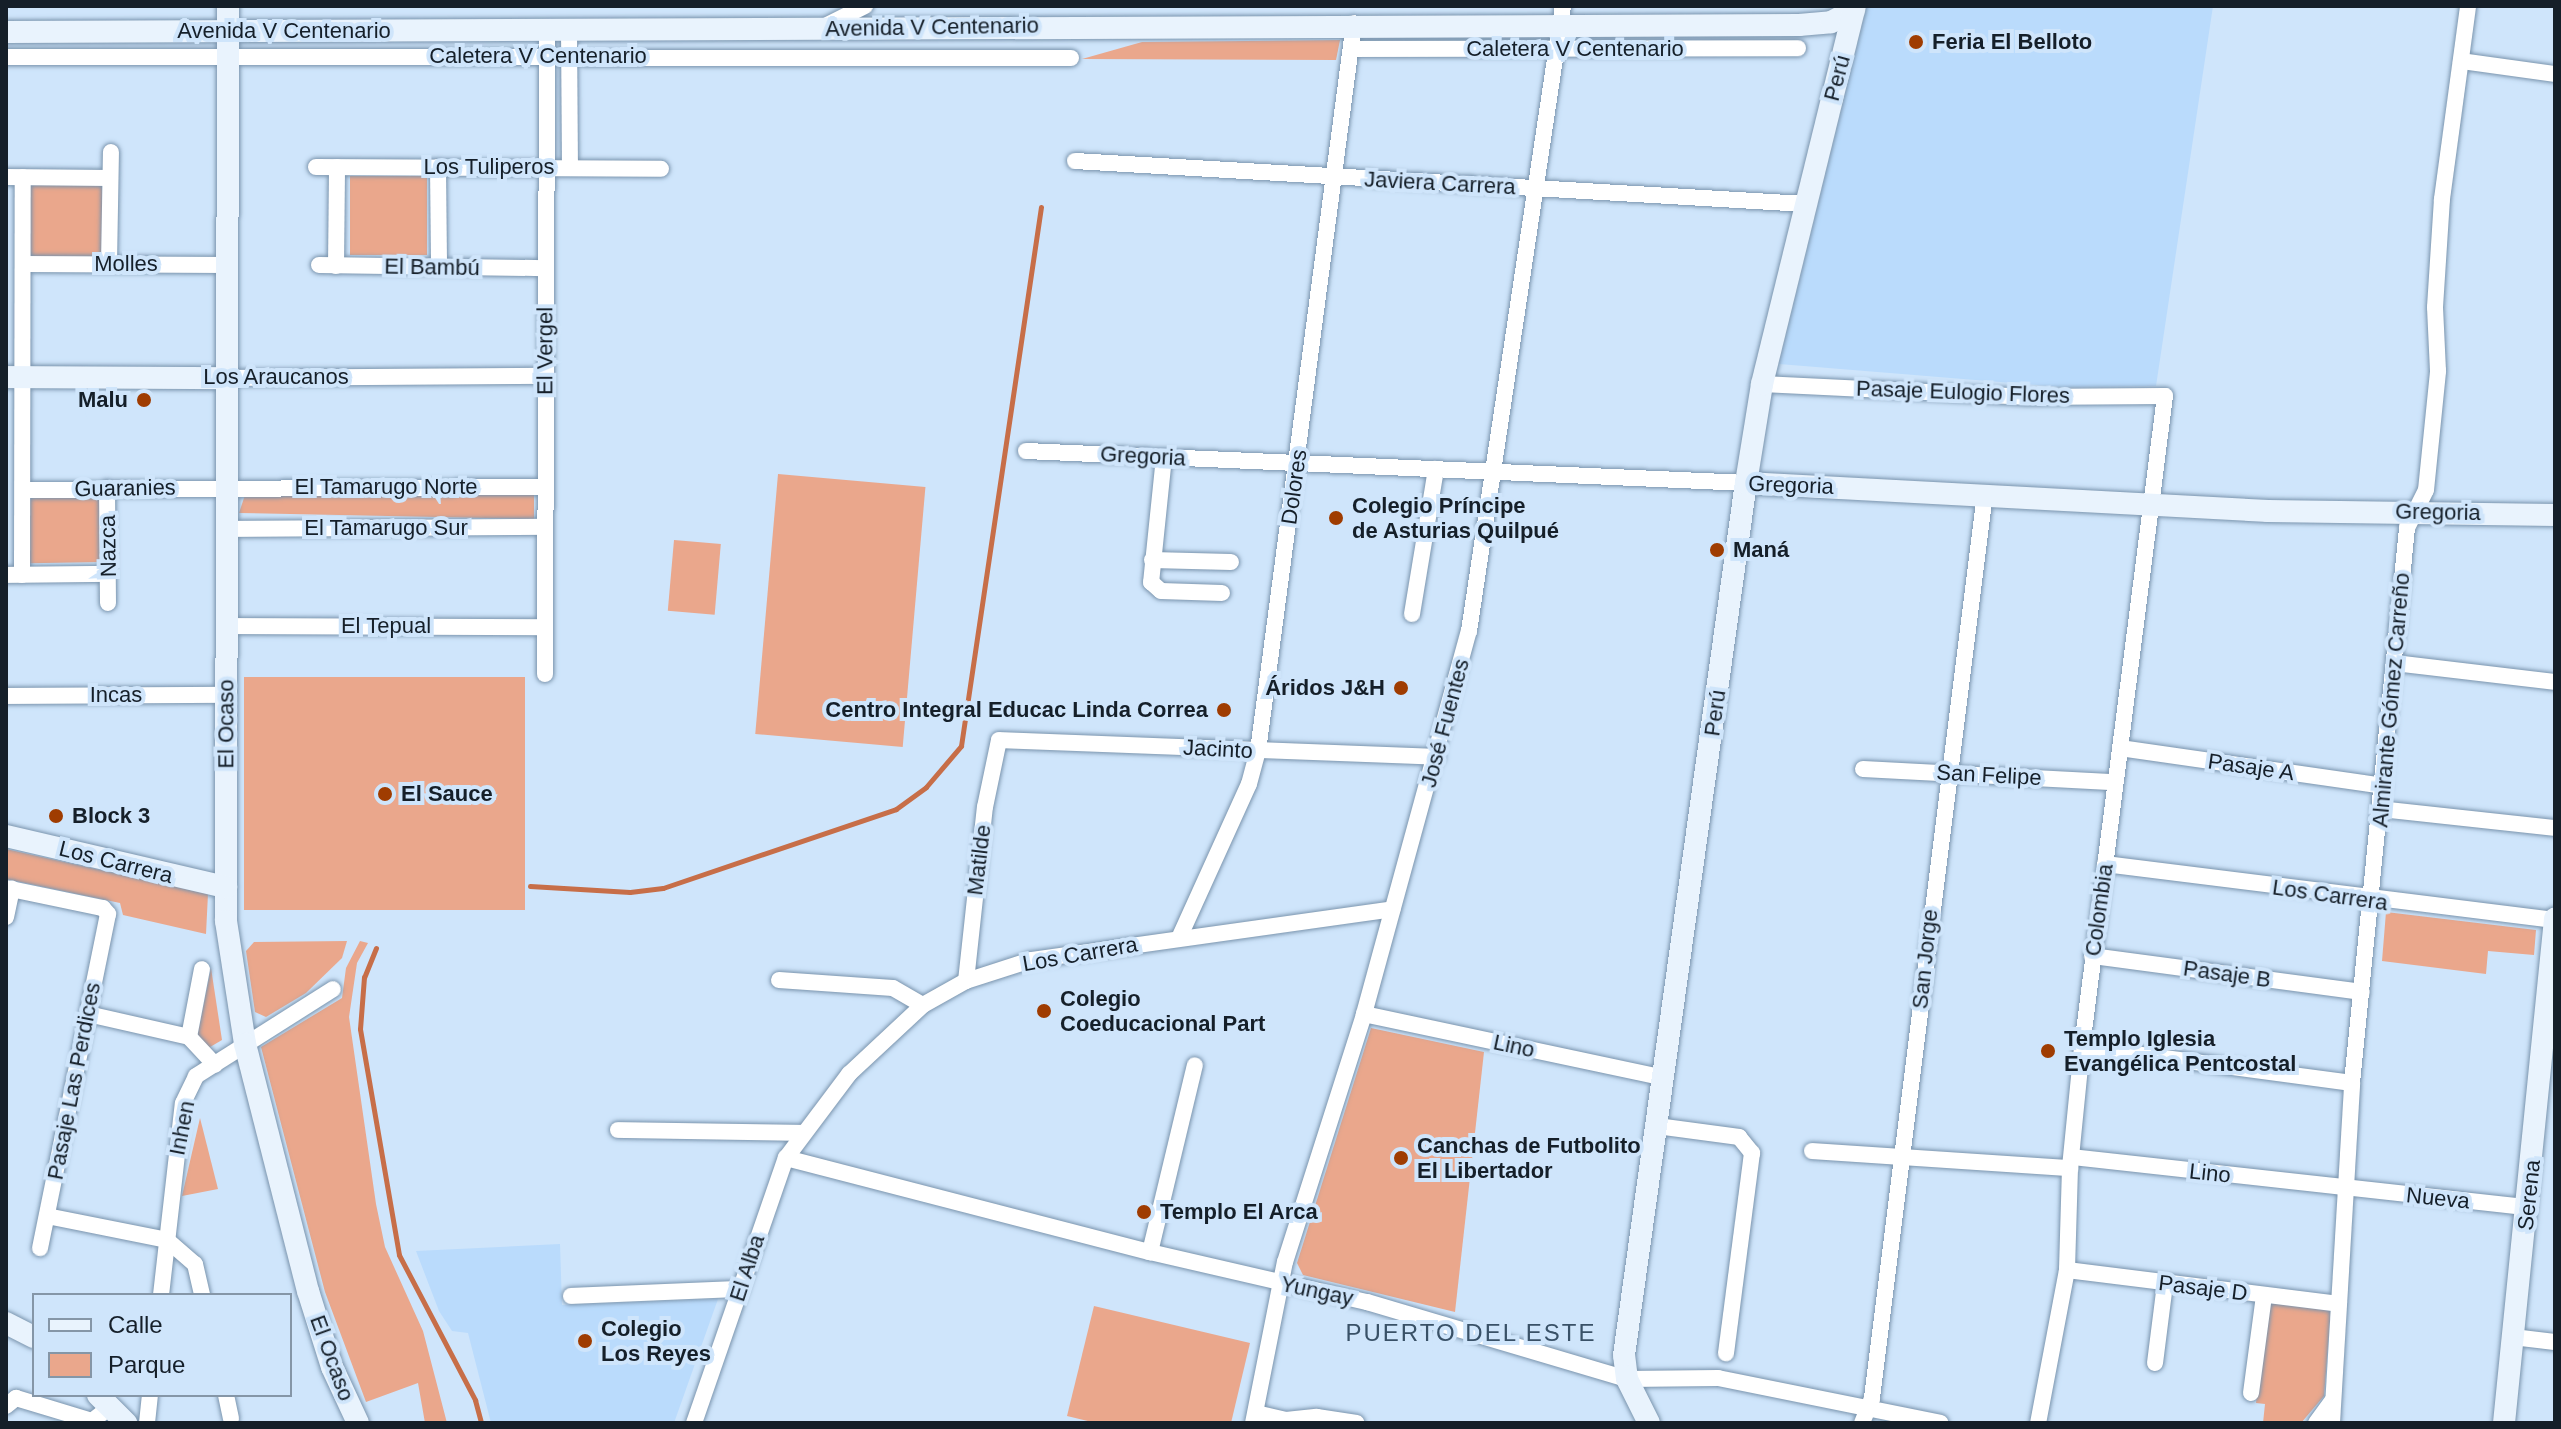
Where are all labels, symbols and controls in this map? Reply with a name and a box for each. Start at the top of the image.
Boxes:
street label: Avenida V Centenario [825,12,1039,42]
street label: Avenida V Centenario [177,18,391,44]
place label: Feria El Belloto [1932,29,2092,55]
marker: Feria El Belloto [1907,33,1925,51]
street label: Caletera V Centenario [1466,36,1684,62]
street label: Caletera V Centenario [429,43,647,69]
street label: Perú [1818,52,1856,104]
street label: Los Tuliperos [423,154,555,180]
street label: Javiera Carrera [1364,166,1516,200]
street label: Molles [94,251,158,277]
street label: El Bambú [384,253,480,281]
street label: El Vergel [532,307,558,395]
street label: Los Araucanos [203,364,349,390]
street label: Pasaje Eulogio Flores [1856,375,2070,409]
place label: Malu [78,387,128,413]
marker: Malu [135,391,153,409]
street label: Gregoria [1100,441,1186,471]
street label: Dolores [1276,448,1312,526]
street label: Gregoria [1748,470,1834,500]
street label: Guaranies [74,474,176,502]
street label: El Tamarugo Norte [294,474,478,500]
place label: Colegio Príncipe de Asturias Quilpué [1352,492,1560,544]
street label: Gregoria [2395,498,2481,526]
marker: Colegio Príncipe de Asturias Quilpué [1327,509,1345,527]
street label: Nazca [94,515,122,577]
street label: El Tamarugo Sur [304,515,468,541]
place label: Maná [1733,537,1789,563]
marker: Maná [1708,541,1726,559]
street label: Almirante Gómez Carreño [2367,572,2415,828]
street label: El Tepual [341,613,431,639]
street label: José Fuentes [1415,656,1475,790]
place label: Áridos J&H [1265,675,1385,701]
street label: El Ocaso [213,679,239,769]
marker: Áridos J&H [1392,679,1410,697]
street label: Incas [90,682,142,708]
street label: Perú [1699,688,1731,738]
place label: Centro Integral Educac Linda Correa [825,697,1208,723]
marker: Centro Integral Educac Linda Correa [1215,701,1233,719]
street label: Jacinto [1183,734,1253,764]
street label: Pasaje A [2206,748,2296,786]
street label: San Felipe [1936,759,2042,791]
place label: El Sauce [401,781,493,807]
marker: El Sauce [376,785,394,803]
place label: Block 3 [72,803,150,829]
marker: Block 3 [47,807,65,825]
street label: Matilde [962,823,996,897]
street label: Los Carrera [56,835,176,889]
street label: Colombia [2079,862,2119,958]
street label: Los Carrera [2271,874,2389,916]
street label: San Jorge [1907,908,1943,1010]
street label: Los Carrera [1021,931,1139,977]
street label: Pasaje B [2182,955,2272,993]
street label: Pasaje Las Perdices [42,980,106,1182]
place label: Colegio Coeducacional Part [1060,985,1265,1036]
marker: Colegio Coeducacional Part [1035,1002,1053,1020]
place label: Templo Iglesia Evangélica Pentcostal [2064,1025,2296,1076]
street label: Lino [1491,1029,1537,1063]
marker: Templo Iglesia Evangélica Pentcostal [2039,1042,2057,1060]
street label: Inhen [164,1098,200,1158]
place label: Canchas de Futbolito El Libertador [1417,1132,1641,1184]
marker: Canchas de Futbolito El Libertador [1392,1149,1410,1167]
street label: Lino [2188,1158,2232,1188]
street label: Serena [2512,1158,2546,1232]
street label: Nueva [2405,1182,2471,1214]
place label: Templo El Arca [1160,1199,1319,1225]
marker: Templo El Arca [1135,1203,1153,1221]
street label: El Alba [724,1231,770,1305]
street label: Pasaje D [2157,1269,2249,1307]
street label: Yungay [1278,1270,1356,1312]
legend [32,1293,292,1397]
text: Calle [108,1311,163,1338]
street label: El Ocaso [304,1312,360,1404]
place label: Colegio Los Reyes [601,1315,711,1366]
district label: PUERTO DEL ESTE [1345,1319,1597,1347]
marker: Colegio Los Reyes [576,1332,594,1350]
text: Parque [108,1351,185,1378]

